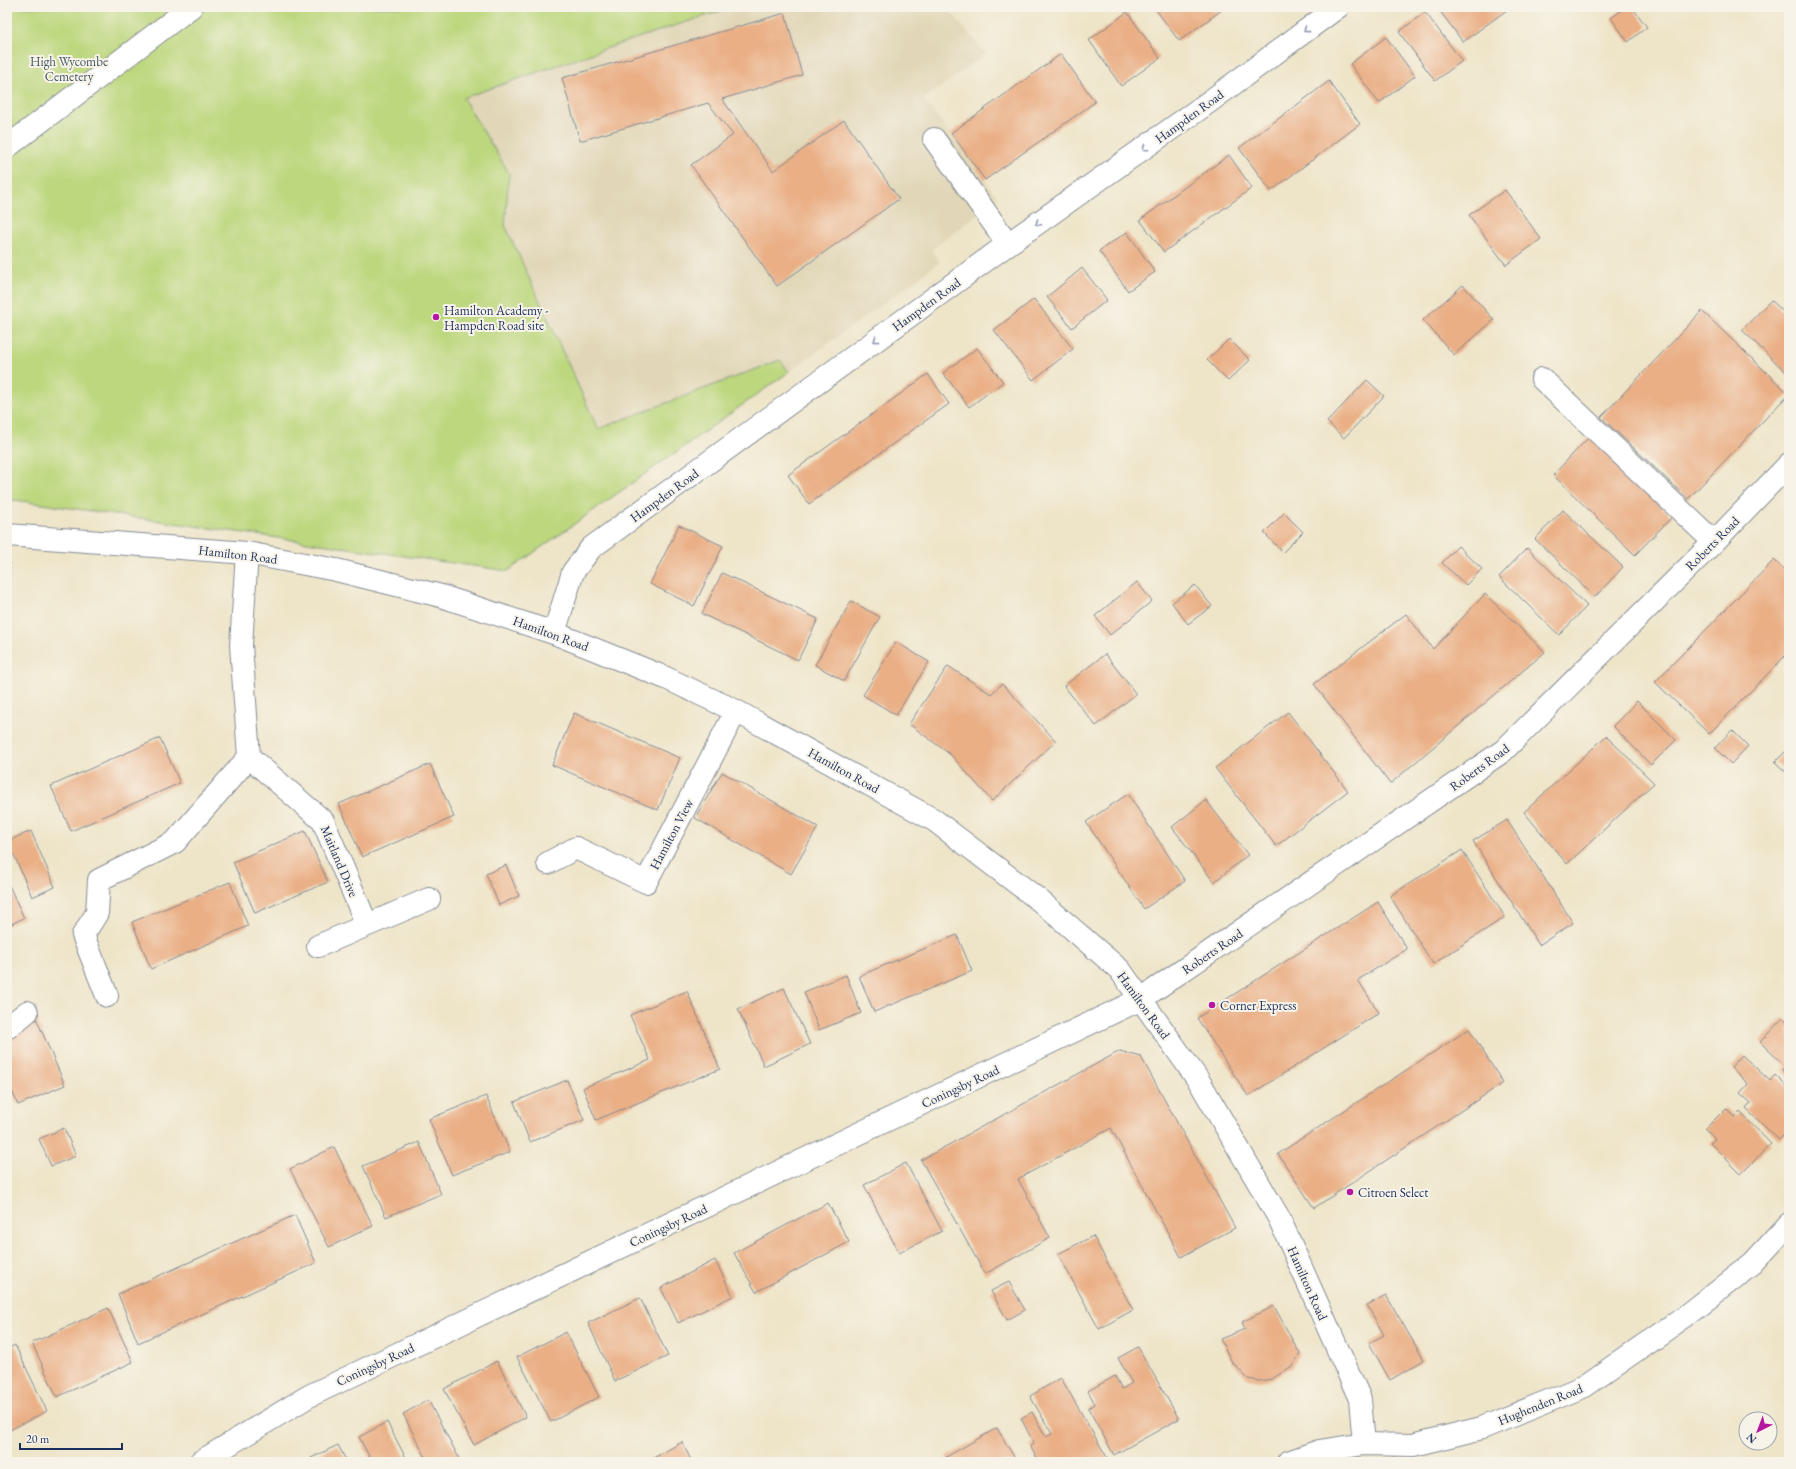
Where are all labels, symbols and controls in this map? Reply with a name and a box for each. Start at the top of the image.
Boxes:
one-way arrow [1304,25,1311,32]
park label: High Wycombe Cemetery [30,53,108,85]
street label: Hampden Road [1152,86,1227,147]
one-way arrow [1142,143,1149,150]
one-way arrow [1036,218,1043,225]
street label: Hampden Road [889,274,964,335]
place label: Hamilton Academy - Hampden Road site [444,302,549,334]
marker: Hamilton Academy - Hampden Road site [431,312,441,322]
one-way arrow [874,335,881,342]
street label: Hampden Road [627,465,702,526]
street label: Roberts Road [1682,512,1743,574]
street label: Hamilton Road [198,541,279,568]
street label: Hamilton Road [511,612,591,655]
street label: Roberts Road [1446,740,1513,795]
street label: Hamilton Road [805,744,883,797]
street label: Hamilton View [646,796,697,873]
street label: Maitland Drive [317,823,362,900]
street label: Roberts Road [1179,925,1246,978]
street label: Hamilton Road [1113,968,1174,1043]
place label: Corner Express [1220,997,1296,1014]
marker: Corner Express [1207,1000,1217,1010]
street label: Coningsby Road [918,1061,1002,1112]
place label: Citroen Select [1358,1184,1428,1201]
marker: Citroen Select [1345,1187,1355,1197]
street label: Coningsby Road [626,1200,710,1251]
street label: Hamilton Road [1284,1244,1332,1323]
street label: Coningsby Road [333,1339,417,1390]
street label: Hughenden Road [1495,1380,1585,1429]
north arrow [1738,1411,1778,1451]
scale bar [20,1425,122,1451]
text: N [1743,1430,1759,1447]
text: 20 m [26,1431,50,1447]

